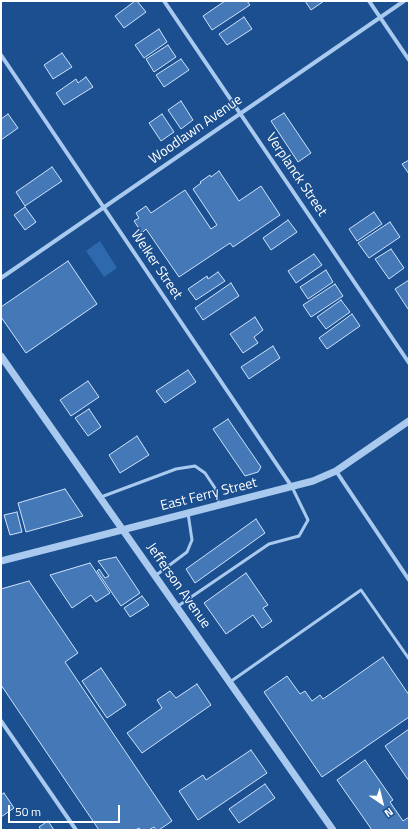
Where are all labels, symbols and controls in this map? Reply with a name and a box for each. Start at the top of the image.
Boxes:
street label: Woodlawn Avenue [146,92,246,168]
street label: Verplanck Street [262,130,330,220]
street label: Welker Street [127,227,185,303]
street label: East Ferry Street [159,475,259,515]
street label: Jefferson Avenue [142,540,214,632]
north arrow [362,783,402,823]
scale bar [10,797,122,823]
text: 50 m [15,802,41,821]
text: N [381,804,397,822]

